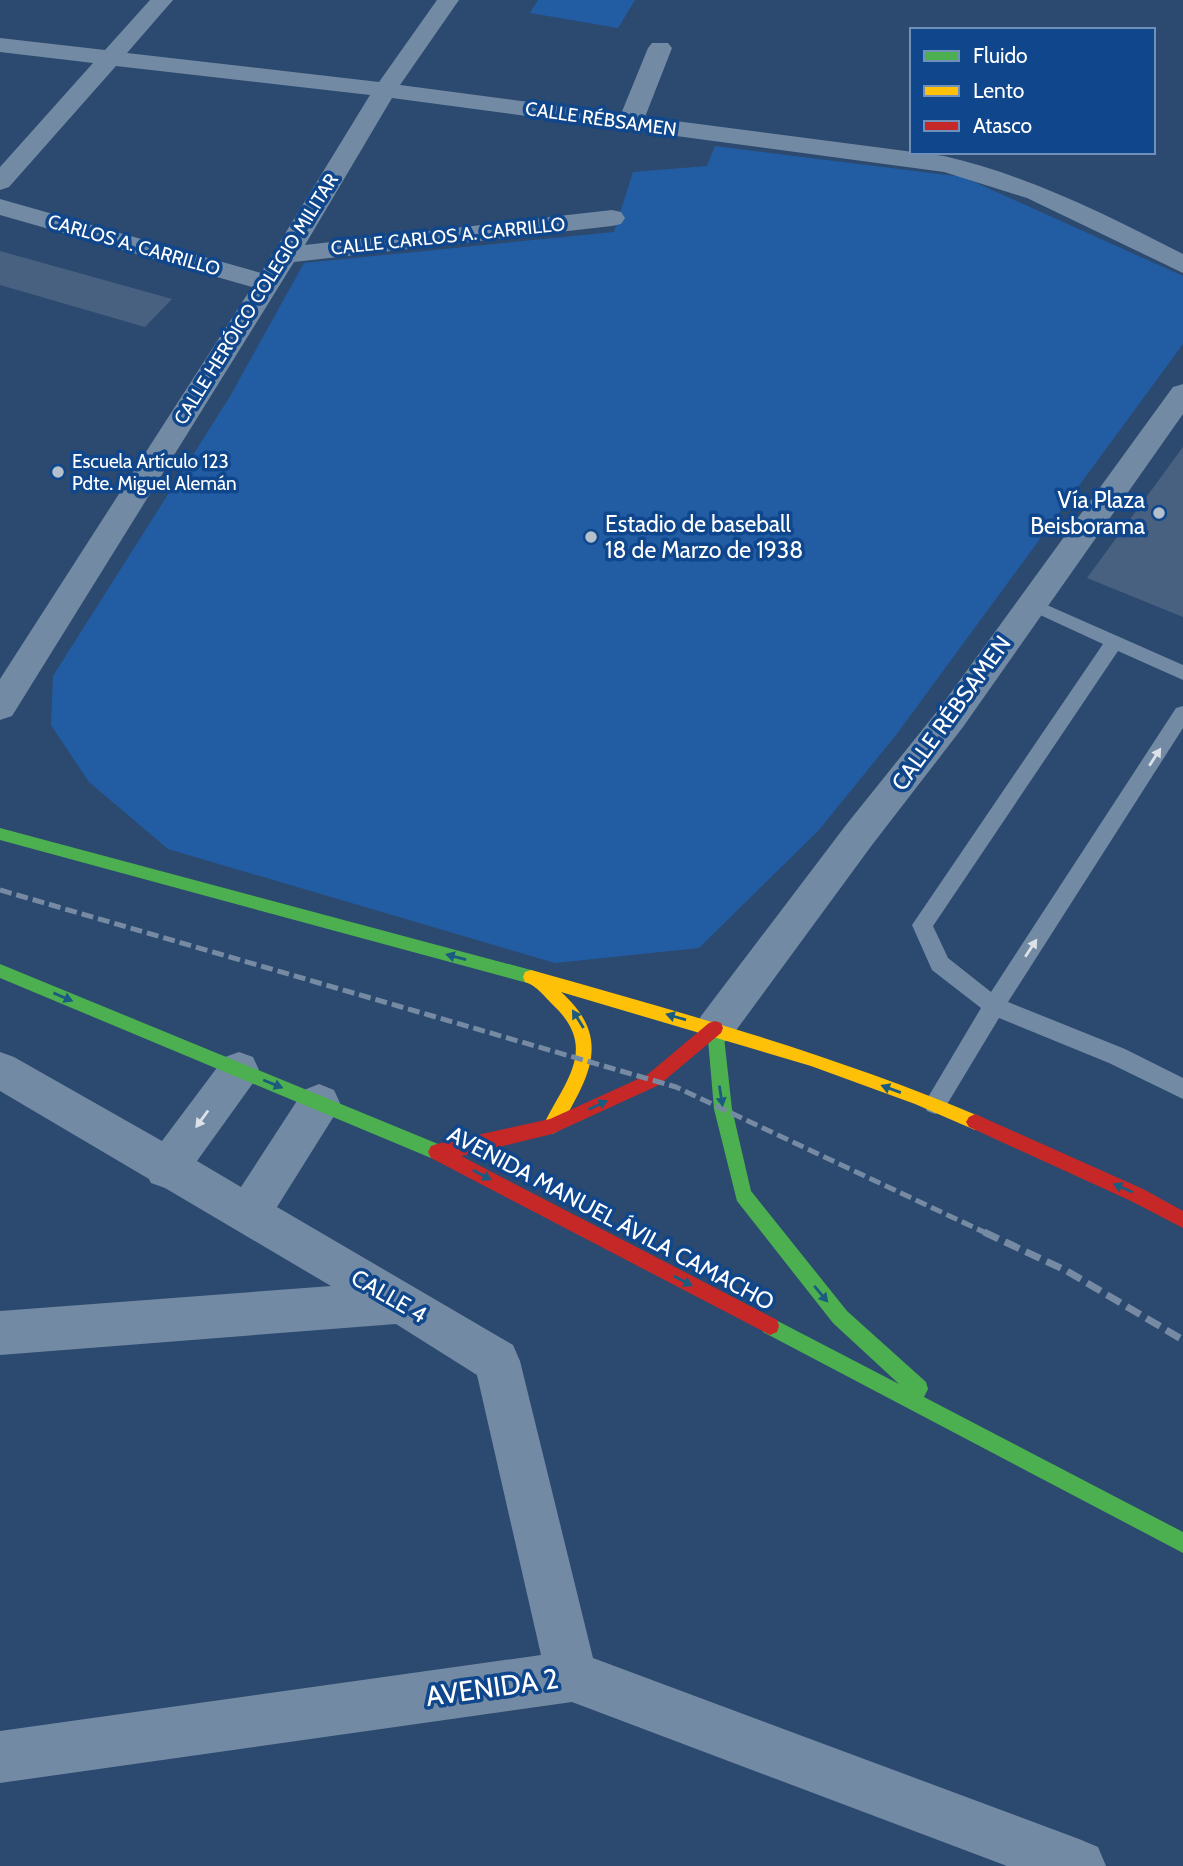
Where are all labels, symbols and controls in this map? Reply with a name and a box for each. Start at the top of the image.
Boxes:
legend [910,28,1155,154]
text: Fluido [973,43,1028,68]
text: Lento [973,78,1024,103]
street label: CALLE RÉBSAMEN [524,96,678,141]
text: Atasco [973,113,1032,138]
street label: CALLE HERÓICO COLEGIO MILITAR [168,168,343,429]
street label: CARLOS A. CARRILLO [45,209,223,281]
street label: CALLE CARLOS A. CARRILLO [330,212,566,260]
place label: Escuela Artículo 123 Pdte. Miguel Alemán [72,450,237,495]
marker: Escuela Artículo 123 Pdte. Miguel Alemán [50,464,66,480]
place label: Vía Plaza Beisborama [1030,486,1145,540]
marker: Vía Plaza Beisborama [1151,505,1167,521]
place label: Estadio de baseball 18 de Marzo de 1938 [605,510,803,564]
marker: Estadio de baseball 18 de Marzo de 1938 [583,529,599,545]
street label: CALLE RÉBSAMEN [885,630,1017,796]
one-way arrow [1148,748,1161,767]
one-way arrow [1025,939,1038,958]
one-way arrow [445,951,467,962]
one-way arrow [53,991,73,1003]
one-way arrow [571,1010,584,1029]
one-way arrow [665,1012,686,1022]
one-way arrow [263,1079,284,1090]
one-way arrow [881,1083,902,1094]
one-way arrow [716,1086,727,1108]
one-way arrow [588,1099,608,1111]
one-way arrow [195,1110,210,1128]
street label: AVENIDA MANUEL ÁVILA CAMACHO [443,1119,779,1316]
one-way arrow [472,1169,491,1181]
one-way arrow [1113,1182,1133,1194]
street label: CALLE 4 [346,1263,432,1329]
one-way arrow [673,1275,693,1286]
one-way arrow [813,1286,828,1303]
street label: AVENIDA 2 [424,1661,560,1713]

